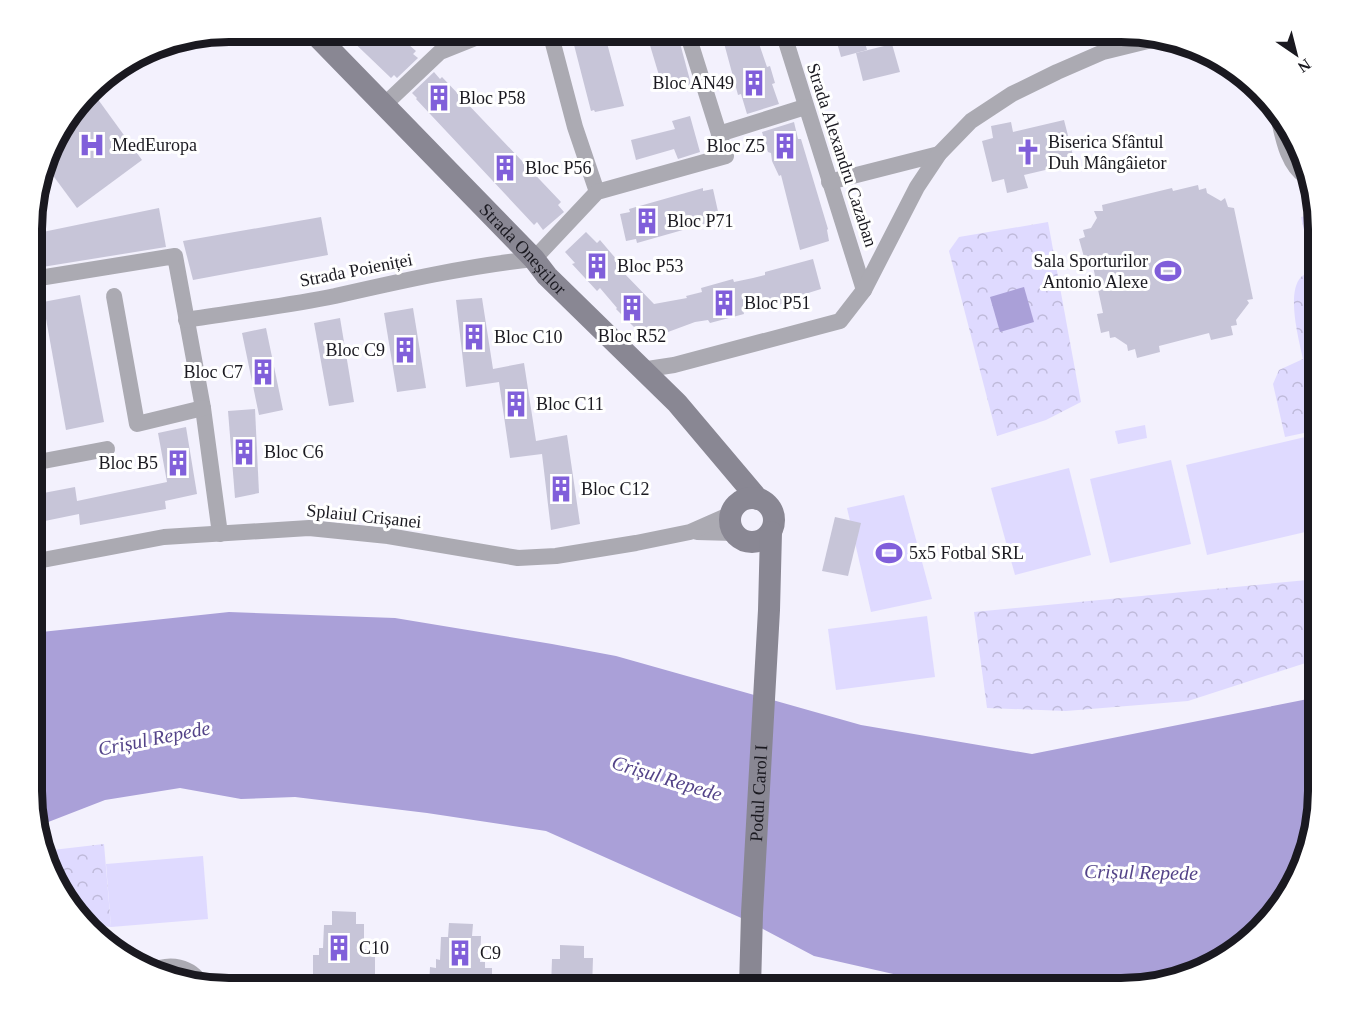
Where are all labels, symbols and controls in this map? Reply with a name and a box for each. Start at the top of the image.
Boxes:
north arrow [1266,24,1326,84]
text: N [1294,56,1314,76]
street label: Strada Alexandru Cazaban [803,61,881,249]
building icon: Bloc AN49 [739,68,769,98]
place label: Bloc AN49 [652,73,734,93]
building icon: Bloc P58 [424,83,454,113]
place label: Bloc P58 [459,88,526,108]
hospital icon: MedEuropa [77,130,107,160]
building icon: Bloc Z5 [770,131,800,161]
place label: Biserica Sfântul Duh Mângâietor [1048,132,1166,173]
place label: MedEuropa [112,135,197,155]
place label: Bloc Z5 [707,136,765,156]
church icon: Biserica Sfântul Duh Mângâietor [1013,137,1043,167]
building icon: Bloc P56 [490,153,520,183]
place label: Bloc P56 [525,158,592,178]
street label: Strada Oneștilor [475,199,570,299]
building icon: Bloc P71 [632,206,662,236]
place label: Bloc P71 [667,211,734,231]
street label: Strada Poieniței [298,249,414,291]
building icon: Bloc P53 [582,251,612,281]
place label: Sala Sporturilor Antonio Alexe [1034,251,1148,292]
place label: Bloc P53 [617,256,684,276]
sports icon: Sala Sporturilor Antonio Alexe [1153,256,1183,286]
building icon: Bloc P51 [709,288,739,318]
building icon: Bloc R52 [617,293,647,323]
place label: Bloc P51 [744,293,811,313]
building icon: Bloc C10 [459,322,489,352]
place label: Bloc R52 [598,326,666,346]
place label: Bloc C10 [494,327,563,347]
building icon: Bloc C9 [390,335,420,365]
place label: Bloc C9 [325,340,385,360]
building icon: Bloc C7 [248,357,278,387]
place label: Bloc C7 [183,362,243,382]
building icon: Bloc C11 [501,389,531,419]
place label: Bloc C11 [536,394,604,414]
building icon: Bloc C6 [229,437,259,467]
place label: Bloc C6 [264,442,324,462]
building icon: Bloc B5 [163,448,193,478]
place label: Bloc B5 [98,453,158,473]
building icon: Bloc C12 [546,474,576,504]
place label: Bloc C12 [581,479,650,499]
street label: Splaiul Crișanei [306,500,422,532]
sports icon: 5x5 Fotbal SRL [874,538,904,568]
place label: 5x5 Fotbal SRL [909,543,1024,563]
water label: Crișul Repede [96,716,212,761]
street label: Podul Carol I [746,744,771,842]
water label: Crișul Repede [609,751,725,806]
water label: Crișul Repede [1084,860,1198,885]
building icon: C10 [324,933,354,963]
place label: C10 [359,938,389,958]
building icon: C9 [445,938,475,968]
place label: C9 [480,943,501,963]

